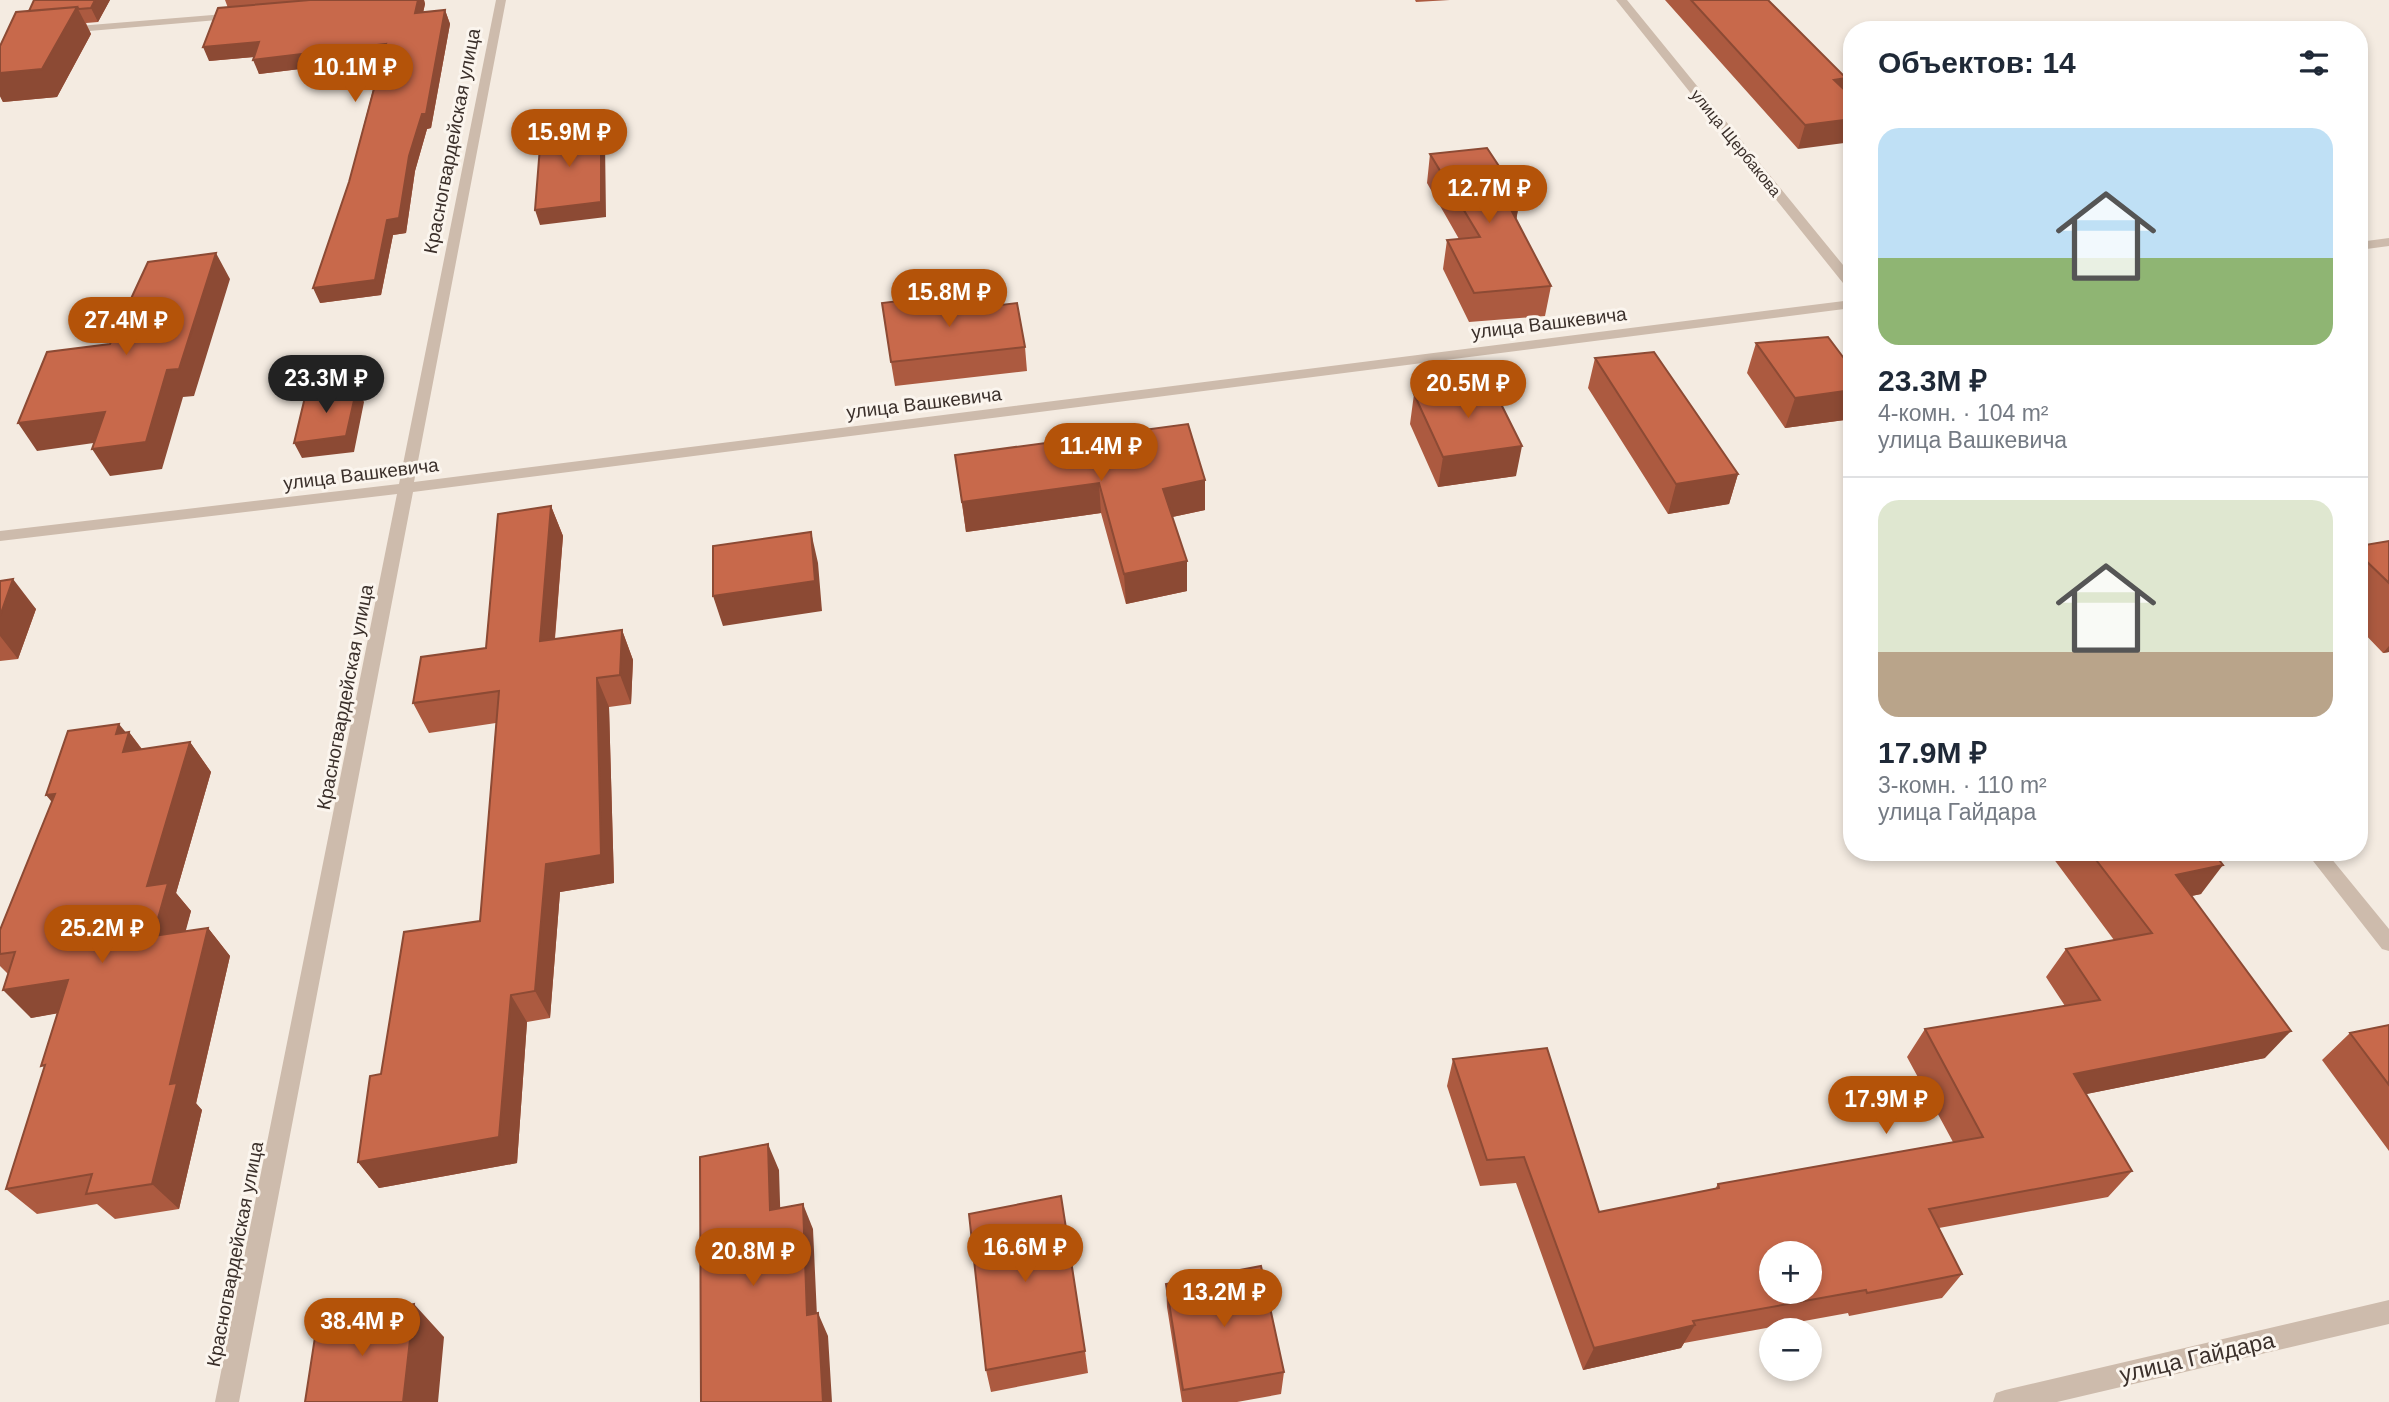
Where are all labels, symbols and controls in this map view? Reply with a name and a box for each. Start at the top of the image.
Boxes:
street label: Красногвардейская улица [420,26,484,255]
pin: 10.1M ₽ [290,44,420,104]
icon: filters [2295,44,2333,82]
text: Объектов: 14 [1878,46,2076,79]
text: 10.1M ₽ [313,54,397,80]
street label: улица Щербакова [1688,86,1784,200]
pin: 15.9M ₽ [504,110,634,169]
text: 15.9M ₽ [527,119,611,145]
pin: 12.7M ₽ [1424,166,1554,225]
icon: home [2043,173,2169,299]
text: 12.7M ₽ [1447,175,1531,201]
pin: 15.8M ₽ [884,270,1014,329]
text: 15.8M ₽ [907,279,991,305]
pin: 27.4M ₽ [61,298,191,357]
street label: улица Вашкевича [1470,303,1628,343]
text: 27.4M ₽ [84,307,168,333]
pin: 23.3M ₽ [261,356,391,415]
pin: 20.5M ₽ [1403,360,1533,420]
text: 23.3M ₽ [1878,364,1987,397]
text: 23.3M ₽ [284,365,368,391]
text: 20.5M ₽ [1426,370,1510,396]
street label: улица Вашкевича [845,383,1003,423]
text: 4-комн. · 104 m² [1878,400,2049,426]
pin: 11.4M ₽ [1036,424,1166,483]
text: улица Вашкевича [1878,427,2067,453]
text: 11.4M ₽ [1060,433,1142,459]
street label: улица Вашкевича [282,454,440,494]
icon: home [2043,545,2169,671]
street label: Красногвардейская улица [313,582,377,811]
text: 17.9M ₽ [1878,736,1987,769]
text: 3-комн. · 110 m² [1878,772,2047,798]
text: улица Гайдара [1878,799,2036,825]
pin: 25.2M ₽ [37,906,167,965]
text: 25.2M ₽ [60,915,144,941]
pin: 17.9M ₽ [1821,1076,1951,1136]
text: 17.9M ₽ [1844,1086,1928,1112]
street label: Красногвардейская улица [203,1139,267,1368]
pin: 16.6M ₽ [960,1224,1090,1284]
pin: 20.8M ₽ [688,1228,818,1288]
text: 16.6M ₽ [983,1234,1067,1260]
text: 20.8M ₽ [711,1238,795,1264]
map controls [1759,1241,1822,1381]
button: + [1759,1241,1822,1304]
pin: 13.2M ₽ [1159,1270,1289,1329]
text: 13.2M ₽ [1182,1279,1266,1305]
pin: 38.4M ₽ [297,1298,427,1358]
text: 38.4M ₽ [320,1308,404,1334]
button: − [1759,1318,1822,1381]
street label: улица Гайдара [2117,1326,2277,1387]

